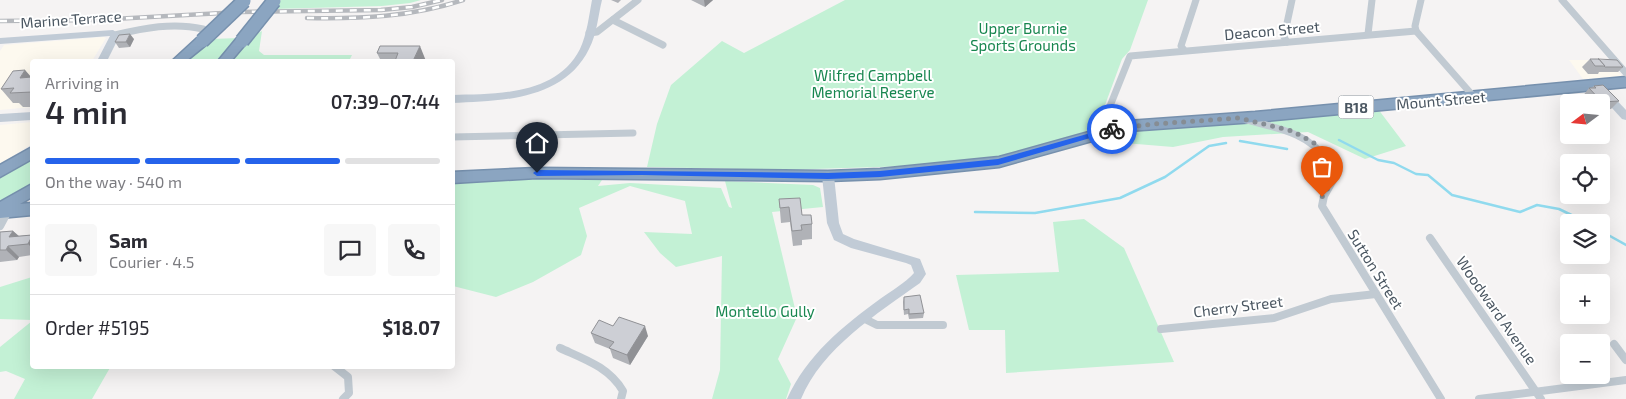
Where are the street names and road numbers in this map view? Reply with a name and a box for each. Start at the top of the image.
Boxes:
street label: Marine Terrace [20,6,122,32]
street label: Deacon Street [1224,17,1321,43]
street label: Mount Street [1396,87,1487,113]
road number: B18 [1338,95,1374,118]
street label: Sutton Street [1344,226,1408,312]
street label: Woodward Avenue [1453,252,1541,368]
street label: Cherry Street [1192,292,1284,320]

